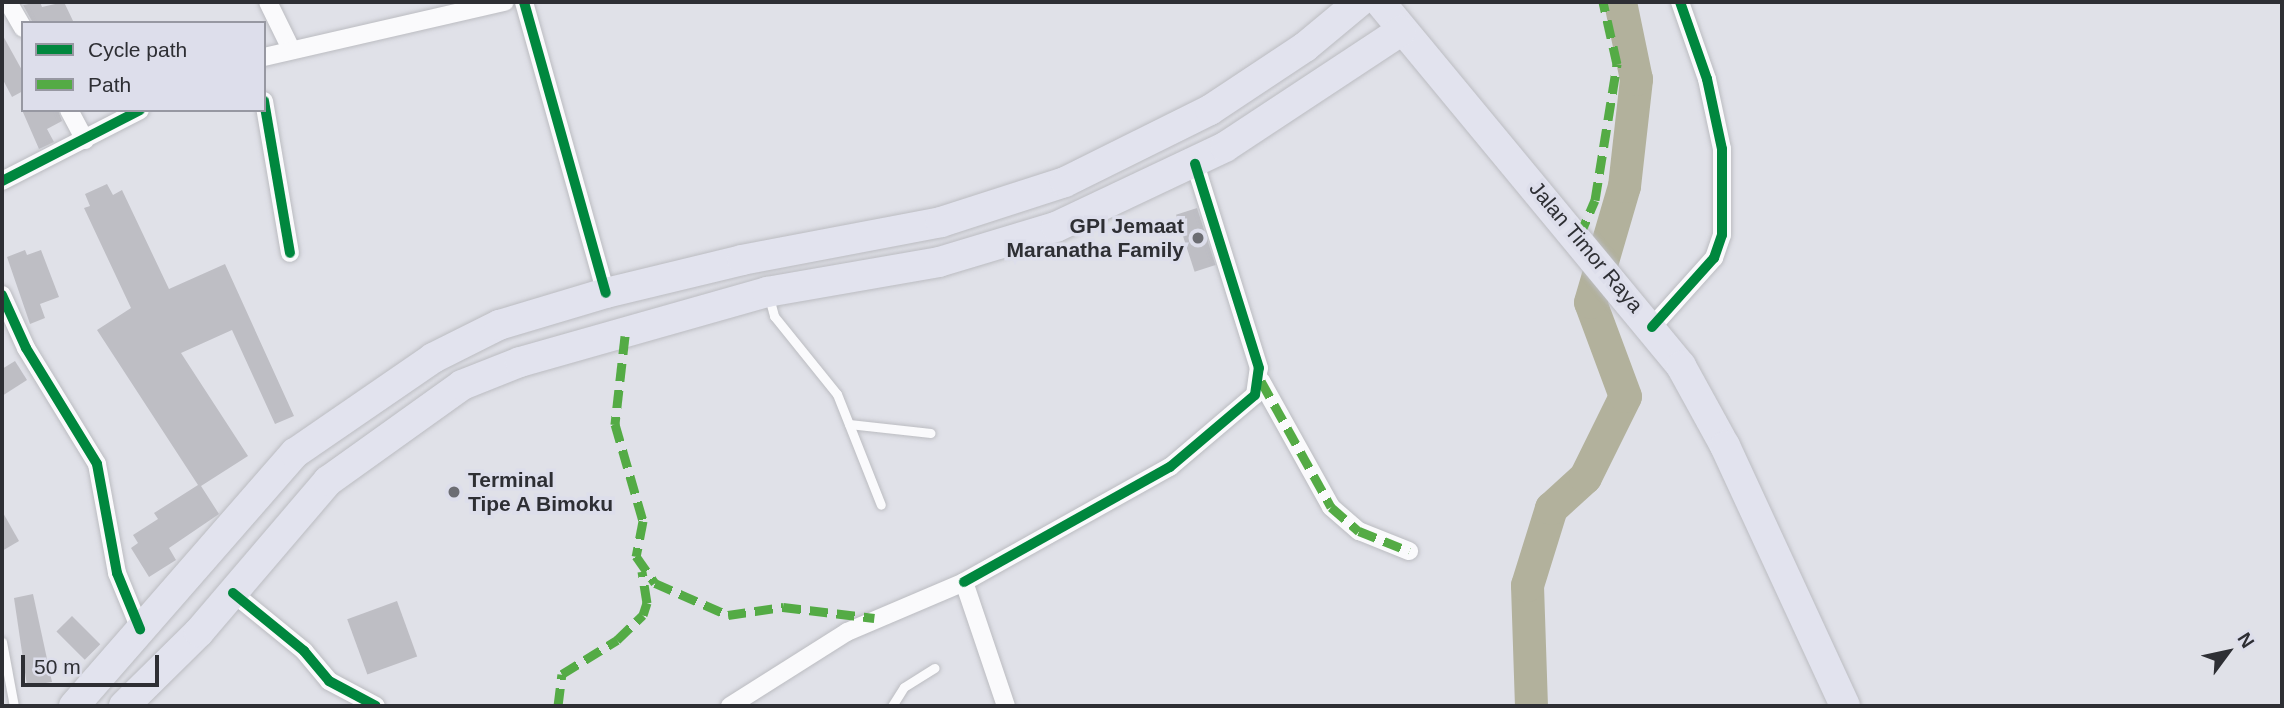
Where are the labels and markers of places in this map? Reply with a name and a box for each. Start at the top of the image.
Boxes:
place label: GPI Jemaat Maranatha Family [1007,213,1184,263]
marker: GPI Jemaat Maranatha Family [1190,230,1206,246]
place label: Terminal Tipe A Bimoku [468,467,615,517]
marker: Terminal Tipe A Bimoku [446,484,462,500]

